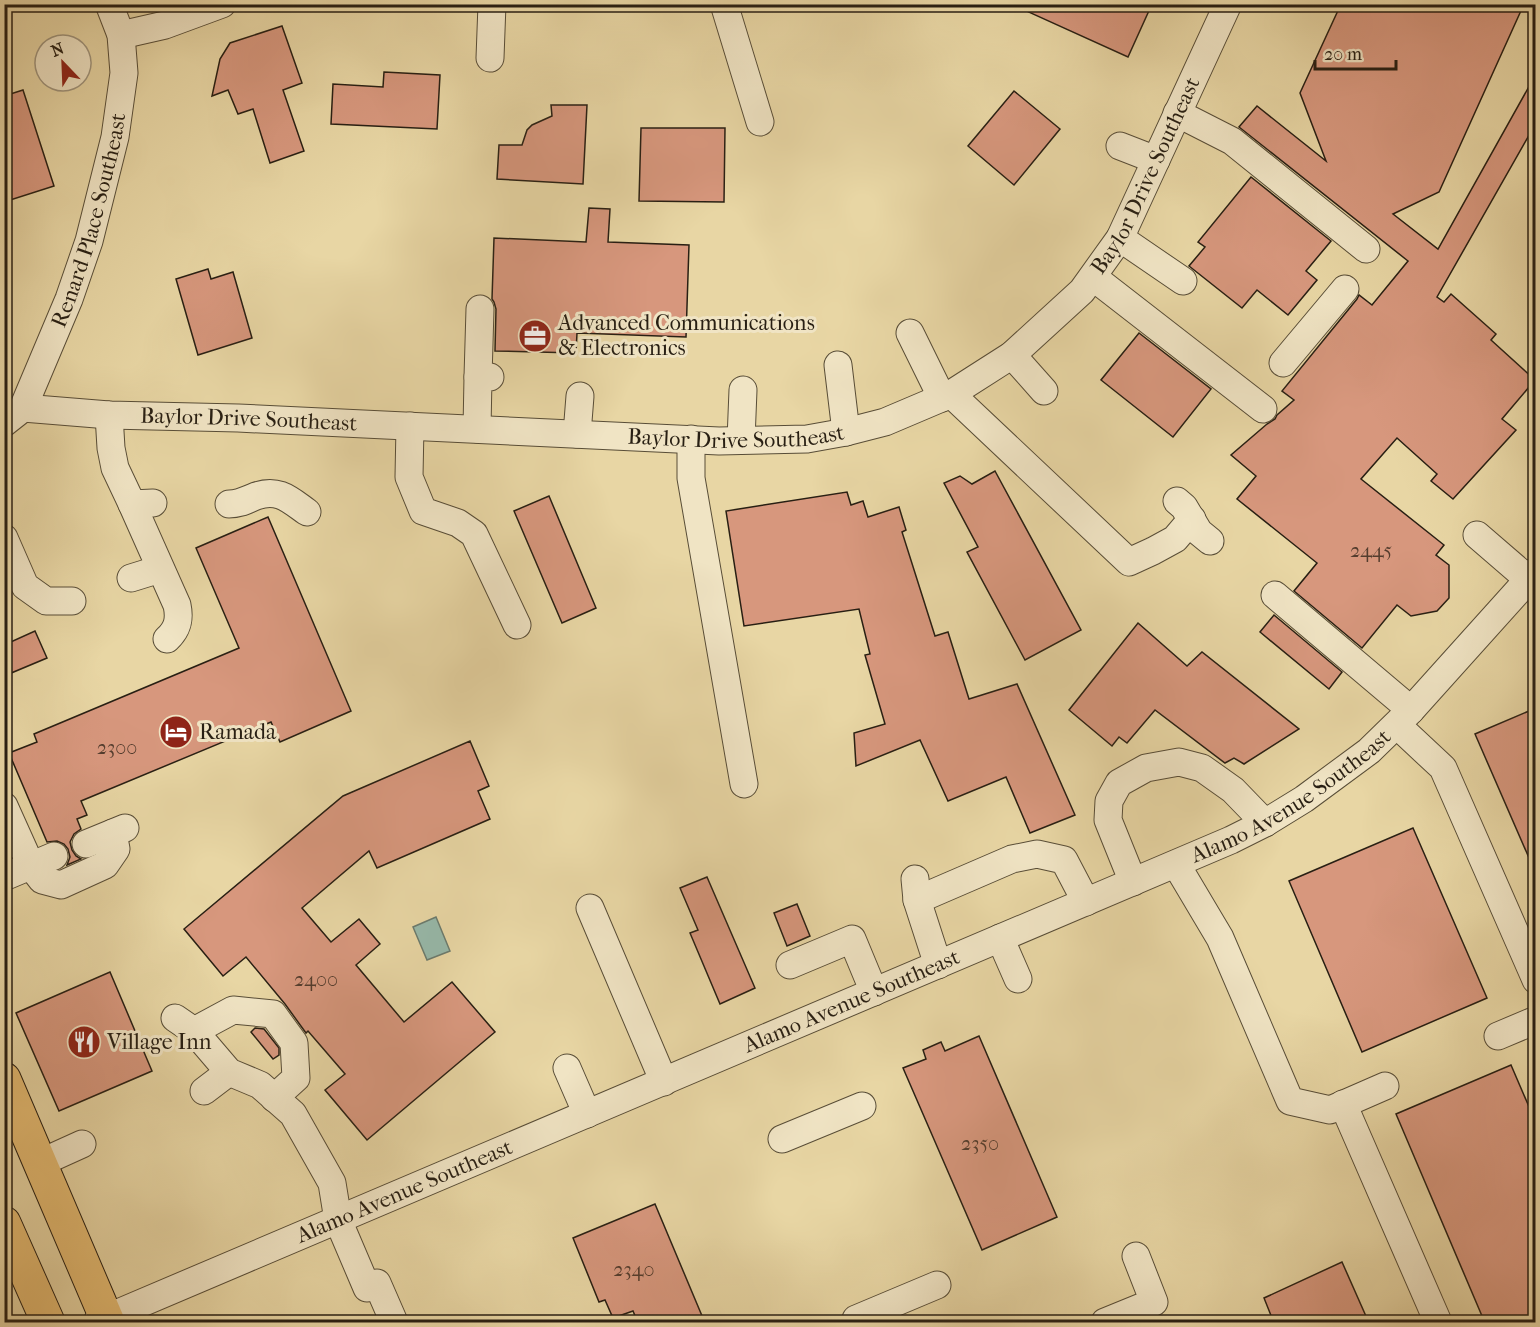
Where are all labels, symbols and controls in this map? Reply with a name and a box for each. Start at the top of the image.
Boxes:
north arrow [33,33,93,93]
scale bar [1315,33,1396,71]
text: N [48,38,67,61]
text: 20 m [1324,44,1362,65]
street label: Baylor Drive Southeast [1085,73,1205,279]
street label: Renard Place Southeast [46,111,131,331]
place label: Advanced Communications & Electronics [557,310,815,361]
office icon: Advanced Communications & Electronics [517,318,553,354]
street label: Baylor Drive Southeast [140,403,358,437]
street label: Baylor Drive Southeast [627,420,847,454]
house number: 2445 [1350,539,1392,562]
hotel icon: Ramada [158,714,194,750]
place label: Ramada [199,719,277,745]
street label: Alamo Avenue Southeast [1186,724,1396,869]
house number: 2300 [97,736,137,759]
street label: Alamo Avenue Southeast [739,944,964,1059]
house number: 2400 [294,968,338,991]
restaurant icon: Village Inn [66,1024,102,1060]
place label: Village Inn [106,1029,212,1055]
house number: 2350 [961,1132,999,1155]
street label: Alamo Avenue Southeast [291,1134,516,1249]
house number: 2340 [613,1258,655,1281]

